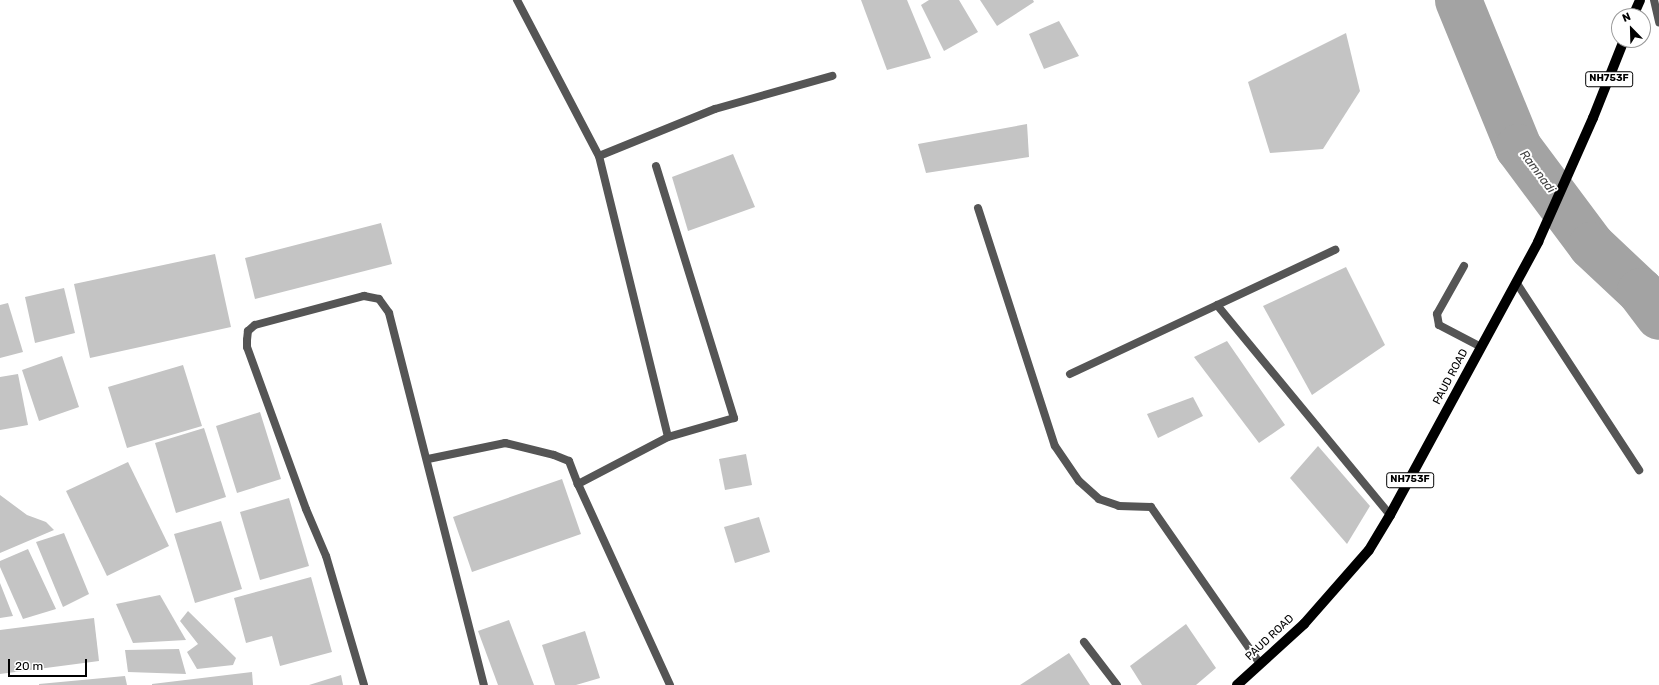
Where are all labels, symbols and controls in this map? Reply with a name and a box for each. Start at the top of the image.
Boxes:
north arrow [1611,8,1651,48]
text: N [1620,10,1633,25]
road number: NH753F [1585,71,1633,87]
water label: Ramnadi [1516,148,1558,196]
street label: PAUD ROAD [1431,347,1471,407]
road number: NH753F [1386,472,1434,488]
street label: PAUD ROAD [1243,612,1297,664]
scale bar [10,651,89,677]
text: 20 m [15,659,43,673]

